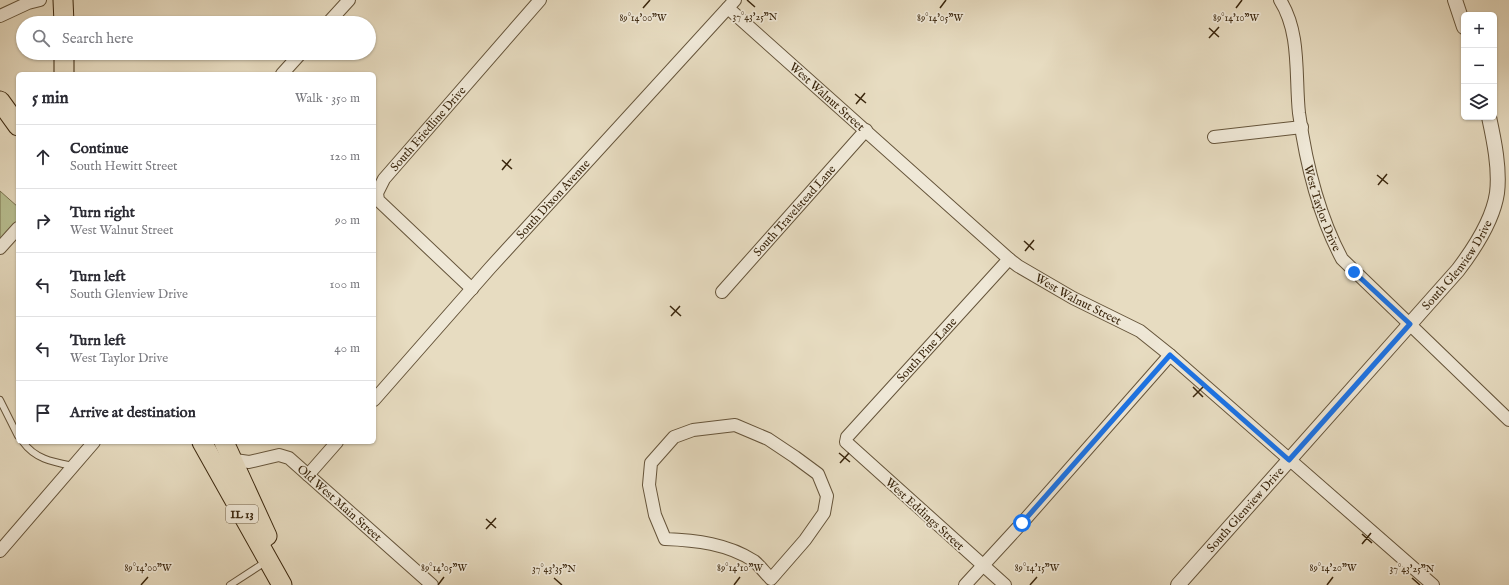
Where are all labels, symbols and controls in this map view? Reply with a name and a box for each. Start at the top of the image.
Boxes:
text: 37°43'25"N [733,11,778,24]
text: 89°14'00"W [619,12,667,25]
text: 89°14'05"W [917,12,963,25]
text: 89°14'10"W [1213,12,1259,25]
map controls [1461,12,1497,120]
button: + [1461,12,1497,48]
search box [16,16,376,60]
icon: search [30,27,52,49]
text: Search here [62,29,133,48]
button: − [1461,48,1497,84]
street label: West Walnut Street [786,60,868,134]
street label: South Friedline Drive [387,83,470,175]
button: layers [1461,84,1497,120]
text: 5 min [32,88,69,109]
text: Walk · 350 m [295,90,360,107]
text: Continue [70,139,128,158]
icon: ahead [32,146,54,168]
text: 120 m [330,148,360,165]
street label: South Dixon Avenue [513,156,594,242]
text: South Hewitt Street [70,158,178,175]
street label: South Travelstead Lane [750,162,840,260]
street label: West Taylor Drive [1300,163,1344,254]
text: Turn right [70,203,135,222]
icon: right [32,210,54,232]
text: 90 m [335,212,360,229]
street label: South Glenview Drive [1419,217,1496,313]
text: West Walnut Street [70,222,174,239]
route end [1345,263,1363,281]
text: Turn left [70,267,126,286]
street label: West Walnut Street [1032,271,1124,329]
icon: left [32,274,54,296]
text: 100 m [330,276,360,293]
text: South Glenview Drive [70,286,188,303]
street label: South Pine Lane [894,314,960,386]
text: Turn left [70,331,126,350]
icon: left [32,338,54,360]
text: 40 m [334,340,360,357]
text: West Taylor Drive [70,350,168,367]
icon: arrive [32,402,54,424]
text: Arrive at destination [70,403,196,422]
street label: Old West Main Street [294,462,385,545]
street label: South Glenview Drive [1204,464,1288,556]
street label: West Eddings Street [882,475,967,554]
road number: IL 13 [226,505,258,523]
route start [1013,514,1031,532]
text: 89°14'00"W [124,562,172,575]
text: 89°14'05"W [421,562,467,575]
text: 89°14'10"W [717,562,763,575]
text: 89°14'15"W [1015,562,1060,575]
text: 89°14'20"W [1310,562,1357,575]
text: 37°43'35"N [532,563,576,576]
text: 37°43'25"N [1390,563,1435,576]

